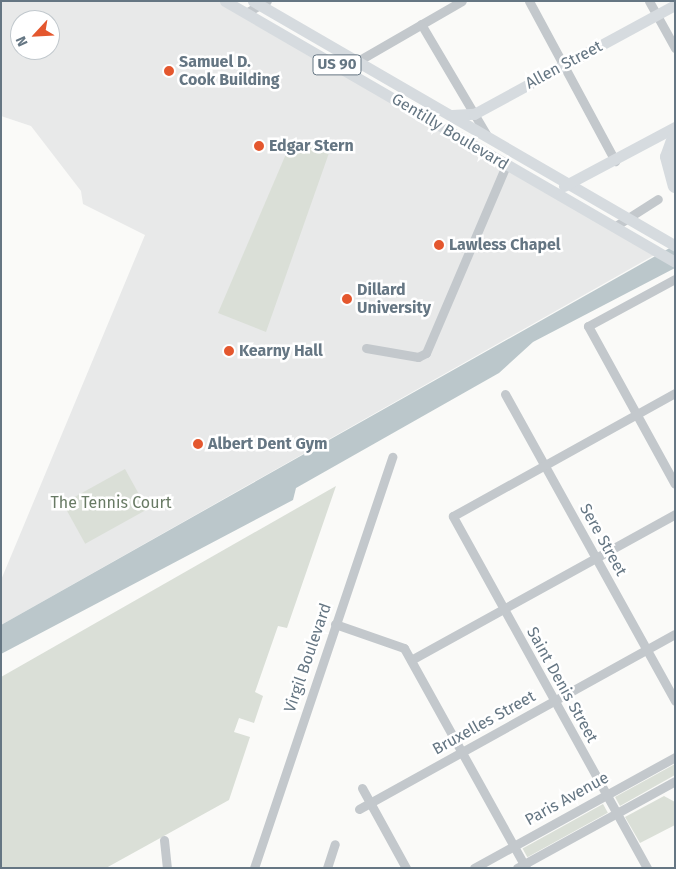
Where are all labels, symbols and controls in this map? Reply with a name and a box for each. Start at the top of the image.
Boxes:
north arrow [10,10,60,60]
text: N [12,33,32,49]
street label: Allen Street [522,37,606,93]
place label: Samuel D. Cook Building [179,52,280,90]
road number: US 90 [312,52,362,78]
marker: Samuel D. Cook Building [163,65,175,77]
street label: Gentilly Boulevard [388,90,512,174]
place label: Edgar Stern [269,136,354,156]
marker: Edgar Stern [253,140,265,152]
place label: Lawless Chapel [449,235,561,255]
marker: Lawless Chapel [433,239,445,251]
place label: Dillard University [357,280,431,318]
marker: Dillard University [341,293,353,305]
place label: Kearny Hall [239,341,323,361]
marker: Kearny Hall [223,345,235,357]
place label: Albert Dent Gym [208,434,328,454]
marker: Albert Dent Gym [192,438,204,450]
park label: The Tennis Court [51,493,171,513]
street label: Sere Street [575,501,631,579]
street label: Virgil Boulevard [280,601,336,715]
street label: Saint Denis Street [522,624,602,746]
street label: Bruxelles Street [429,687,539,759]
street label: Paris Avenue [522,768,612,830]

